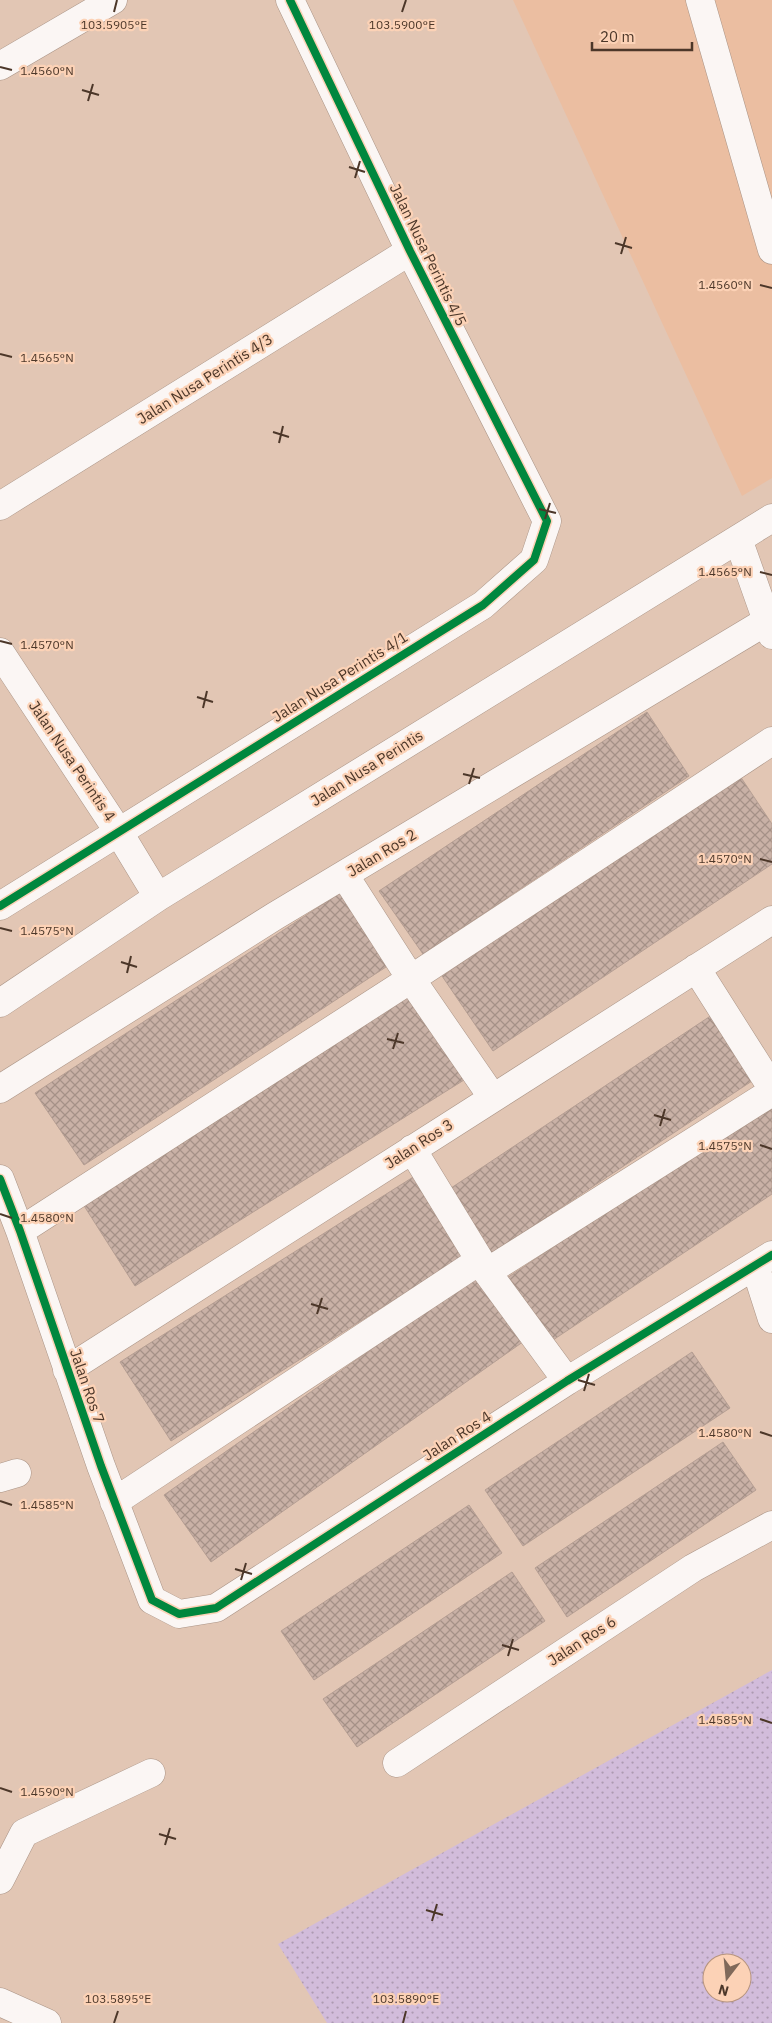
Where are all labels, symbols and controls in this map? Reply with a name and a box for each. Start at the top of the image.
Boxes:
text: 103.5905°E [81,17,147,32]
text: 103.5900°E [369,17,435,32]
scale bar [592,20,692,52]
text: 20 m [600,27,635,46]
text: 1.4560°N [20,63,74,78]
street label: Jalan Nusa Perintis 4/5 [386,180,471,329]
text: 1.4560°N [698,277,752,292]
street label: Jalan Nusa Perintis 4/3 [133,329,276,428]
text: 1.4565°N [20,350,74,365]
text: 1.4565°N [698,564,752,579]
street label: Jalan Nusa Perintis 4/1 [268,627,411,726]
text: 1.4570°N [20,637,74,652]
street label: Jalan Nusa Perintis 4 [25,697,120,825]
street label: Jalan Nusa Perintis [307,725,426,810]
street label: Jalan Ros 2 [344,824,420,881]
text: 1.4570°N [698,851,752,866]
text: 1.4575°N [20,923,74,938]
street label: Jalan Ros 3 [381,1115,456,1173]
text: 1.4575°N [698,1138,752,1153]
text: 1.4580°N [20,1210,74,1225]
street label: Jalan Ros 7 [66,1346,109,1426]
street label: Jalan Ros 4 [419,1407,494,1465]
text: 1.4580°N [698,1425,752,1440]
text: 1.4585°N [20,1497,74,1512]
street label: Jalan Ros 6 [544,1612,619,1670]
text: 1.4585°N [698,1712,752,1727]
text: 1.4590°N [20,1784,74,1799]
north arrow [702,1953,752,2003]
text: N [716,1980,731,2001]
text: 103.5895°E [85,1991,151,2006]
text: 103.5890°E [373,1991,439,2006]

